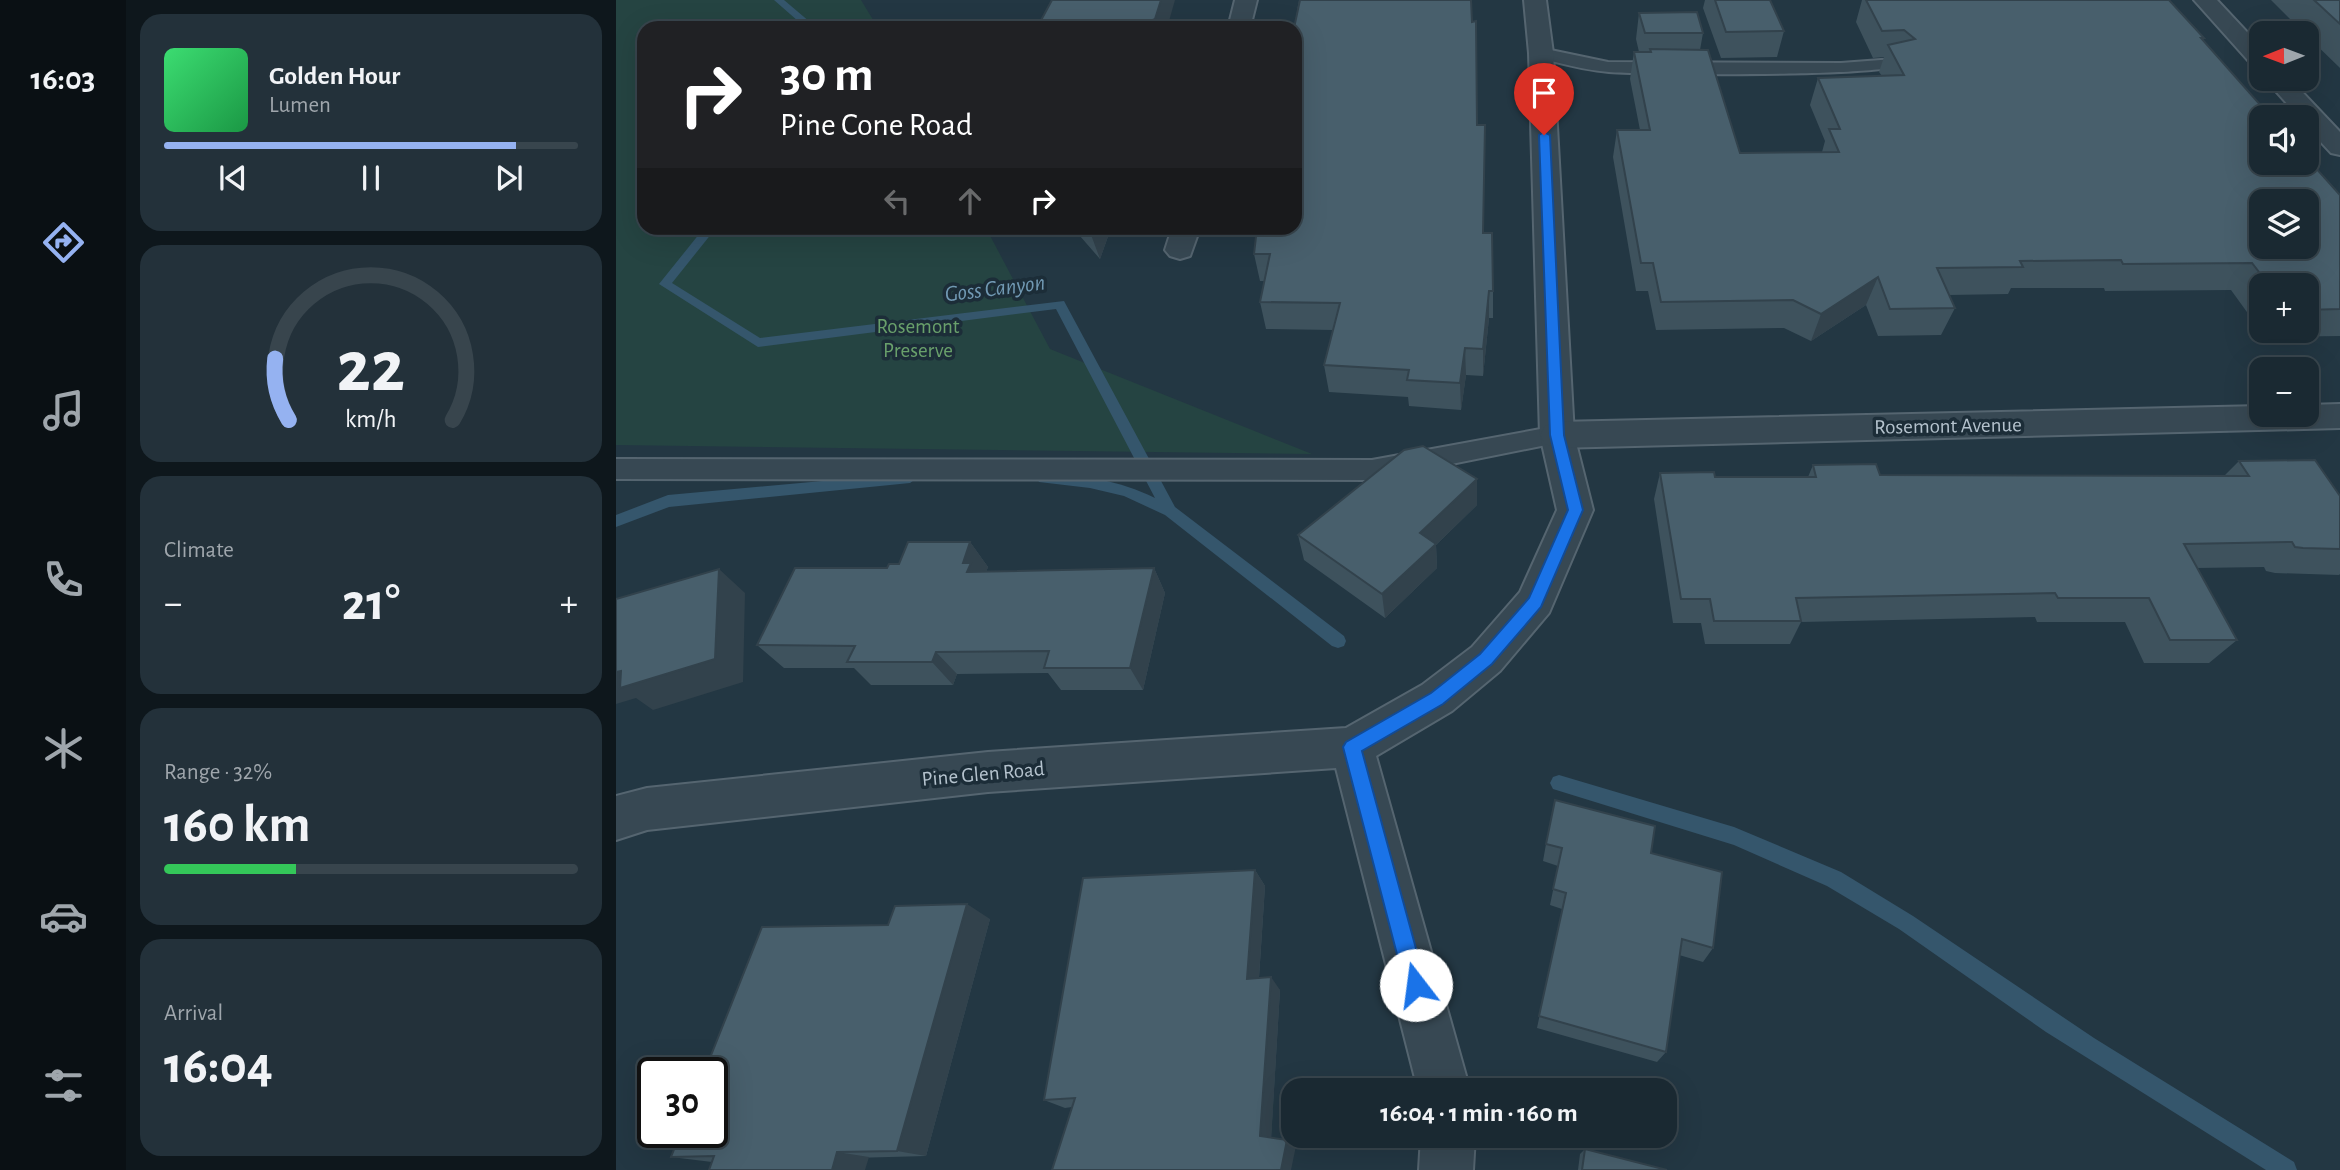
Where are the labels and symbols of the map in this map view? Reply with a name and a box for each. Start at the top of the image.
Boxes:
north arrow [2249,21,2319,91]
pin [1514,63,1574,135]
water label: Goss Canyon [943,271,1047,307]
park label: Rosemont Preserve [876,316,960,361]
street label: Rosemont Avenue [1874,414,2022,438]
street label: Pine Glen Road [921,758,1045,790]
position arrow [1379,948,1453,1022]
speed limit sign: 30 [637,1057,728,1148]

